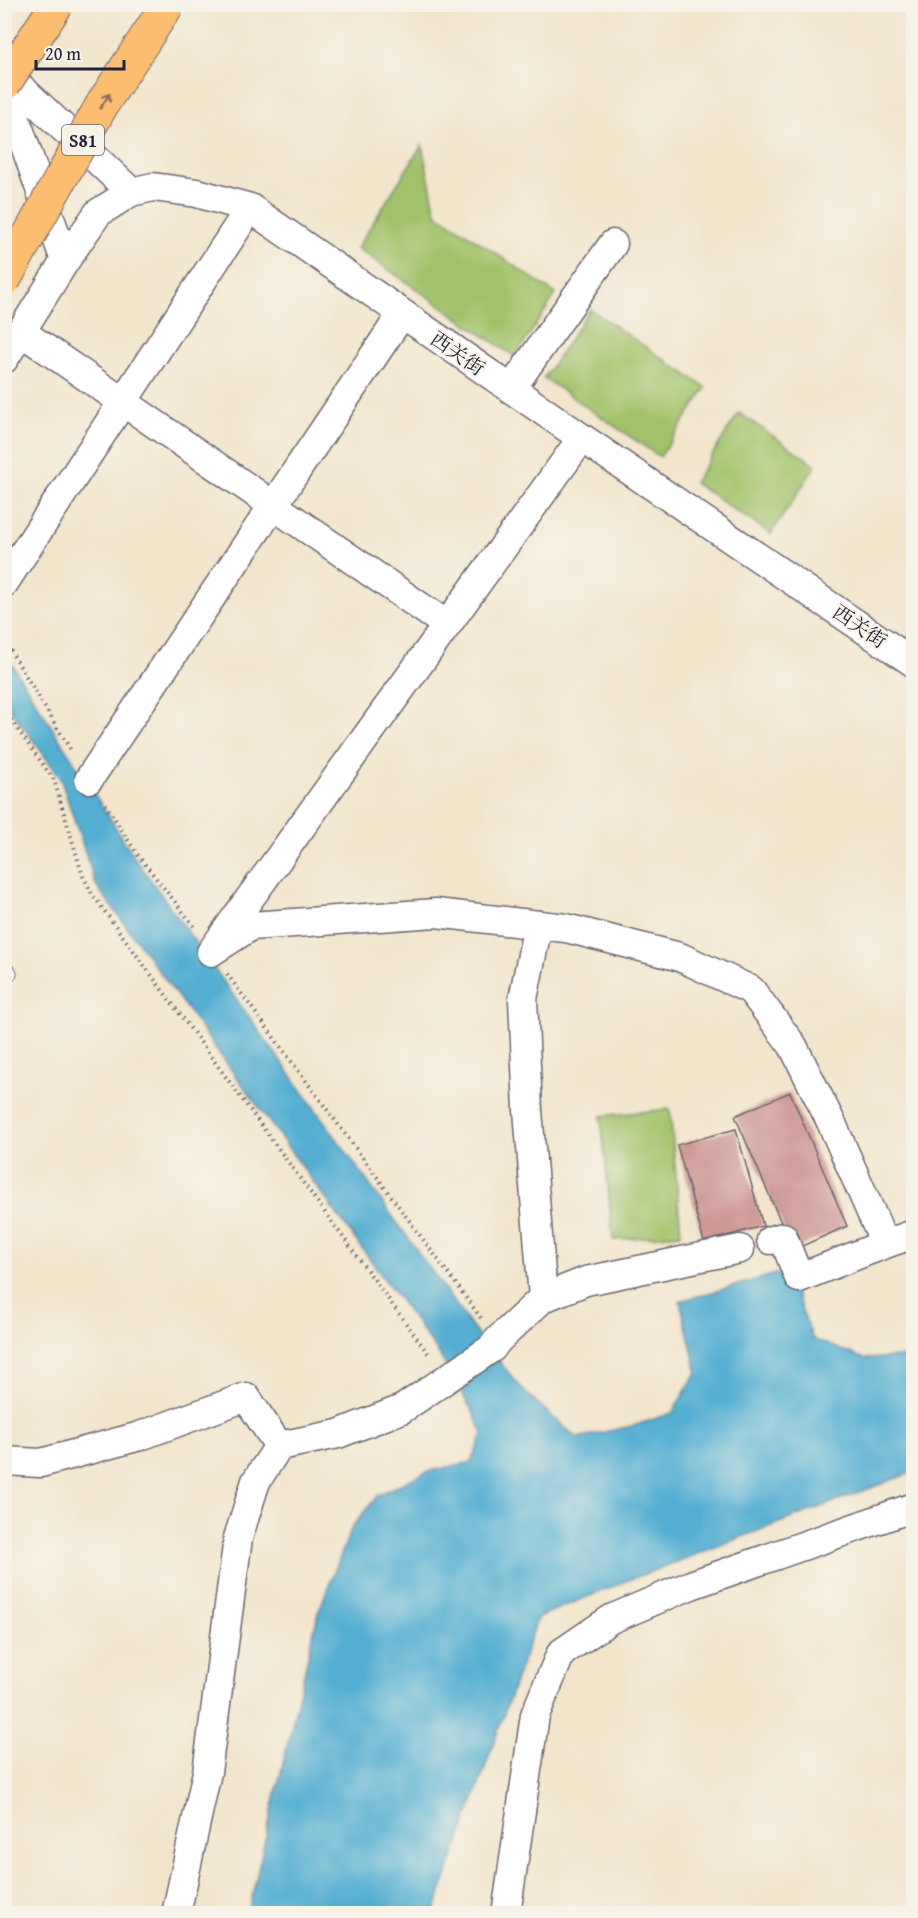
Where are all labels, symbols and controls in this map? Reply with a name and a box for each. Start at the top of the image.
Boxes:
scale bar [36,33,124,71]
text: 20 m [45,40,81,67]
one-way arrow [100,93,112,110]
road number: S81 [62,125,104,155]
street label: 西关街 [425,324,491,382]
street label: 西关街 [827,597,893,655]

